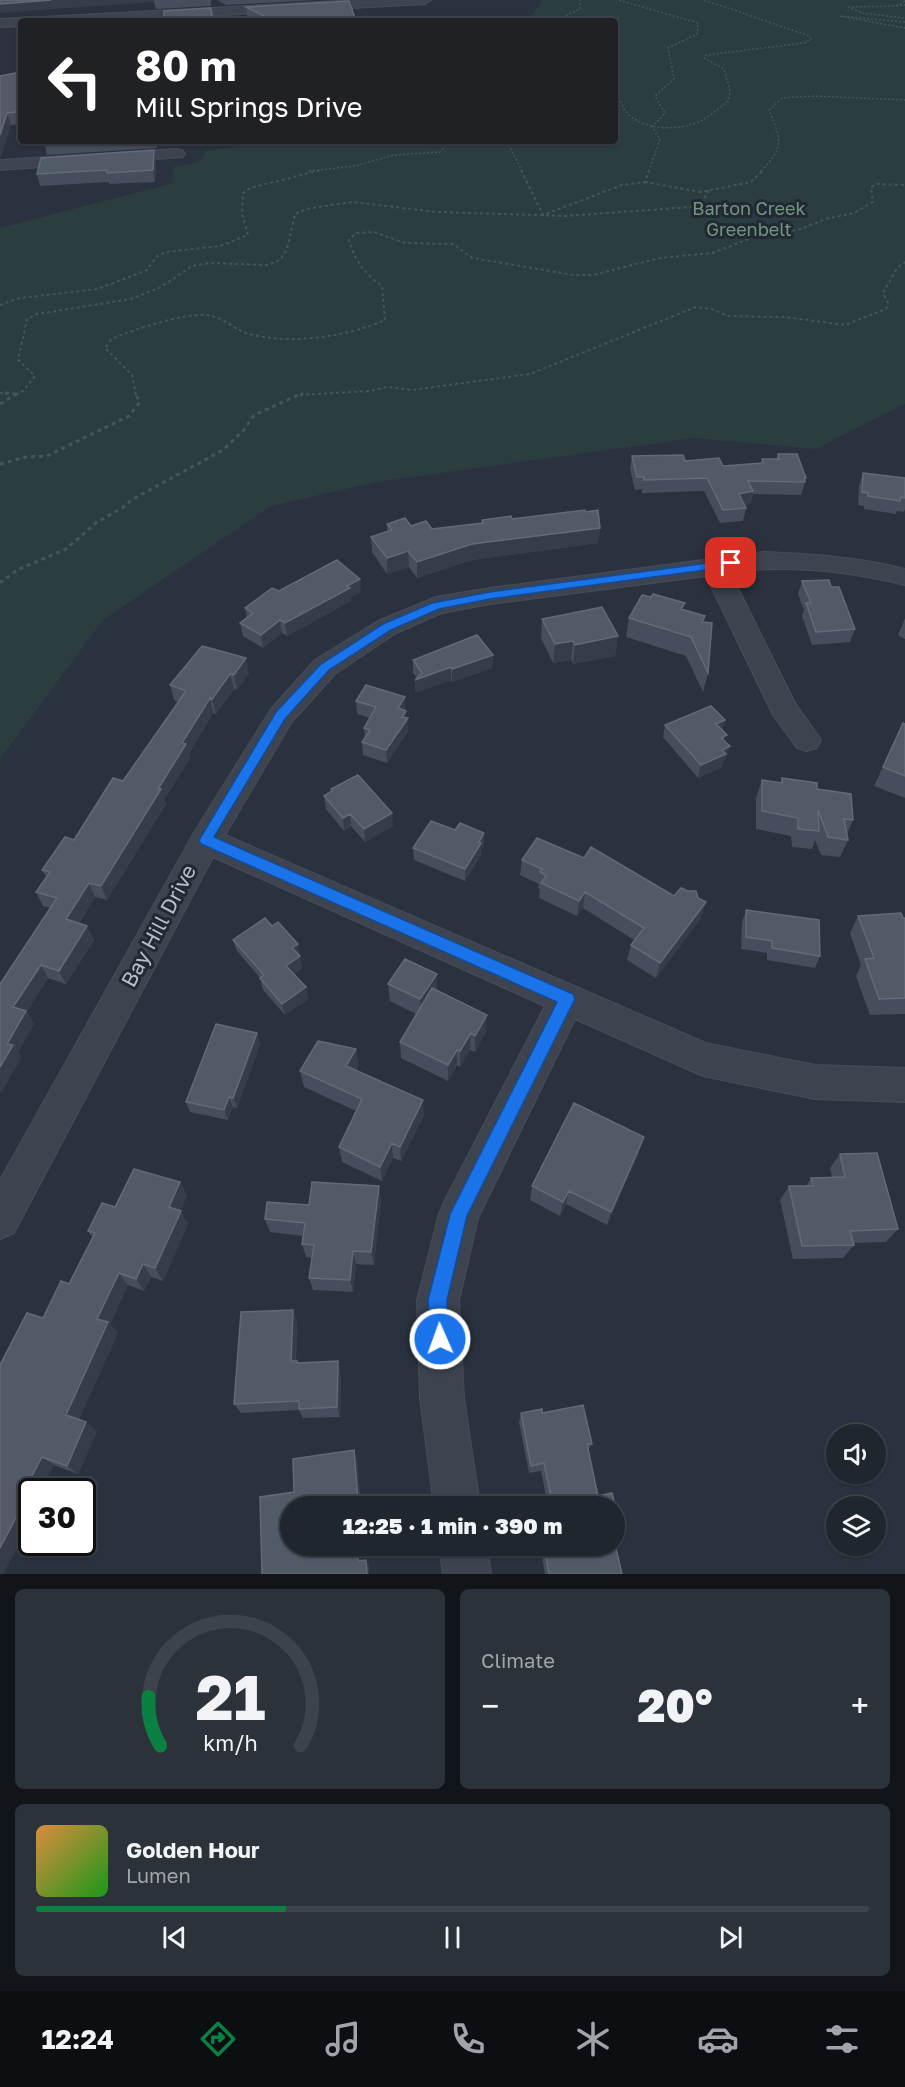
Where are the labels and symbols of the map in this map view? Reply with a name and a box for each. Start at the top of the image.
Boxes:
park label: Barton Creek Greenbelt [692,197,806,240]
pin [705,537,756,588]
street label: Bay Hill Drive [115,860,201,991]
position arrow [408,1307,472,1371]
speed limit sign: 30 [18,1478,96,1556]

